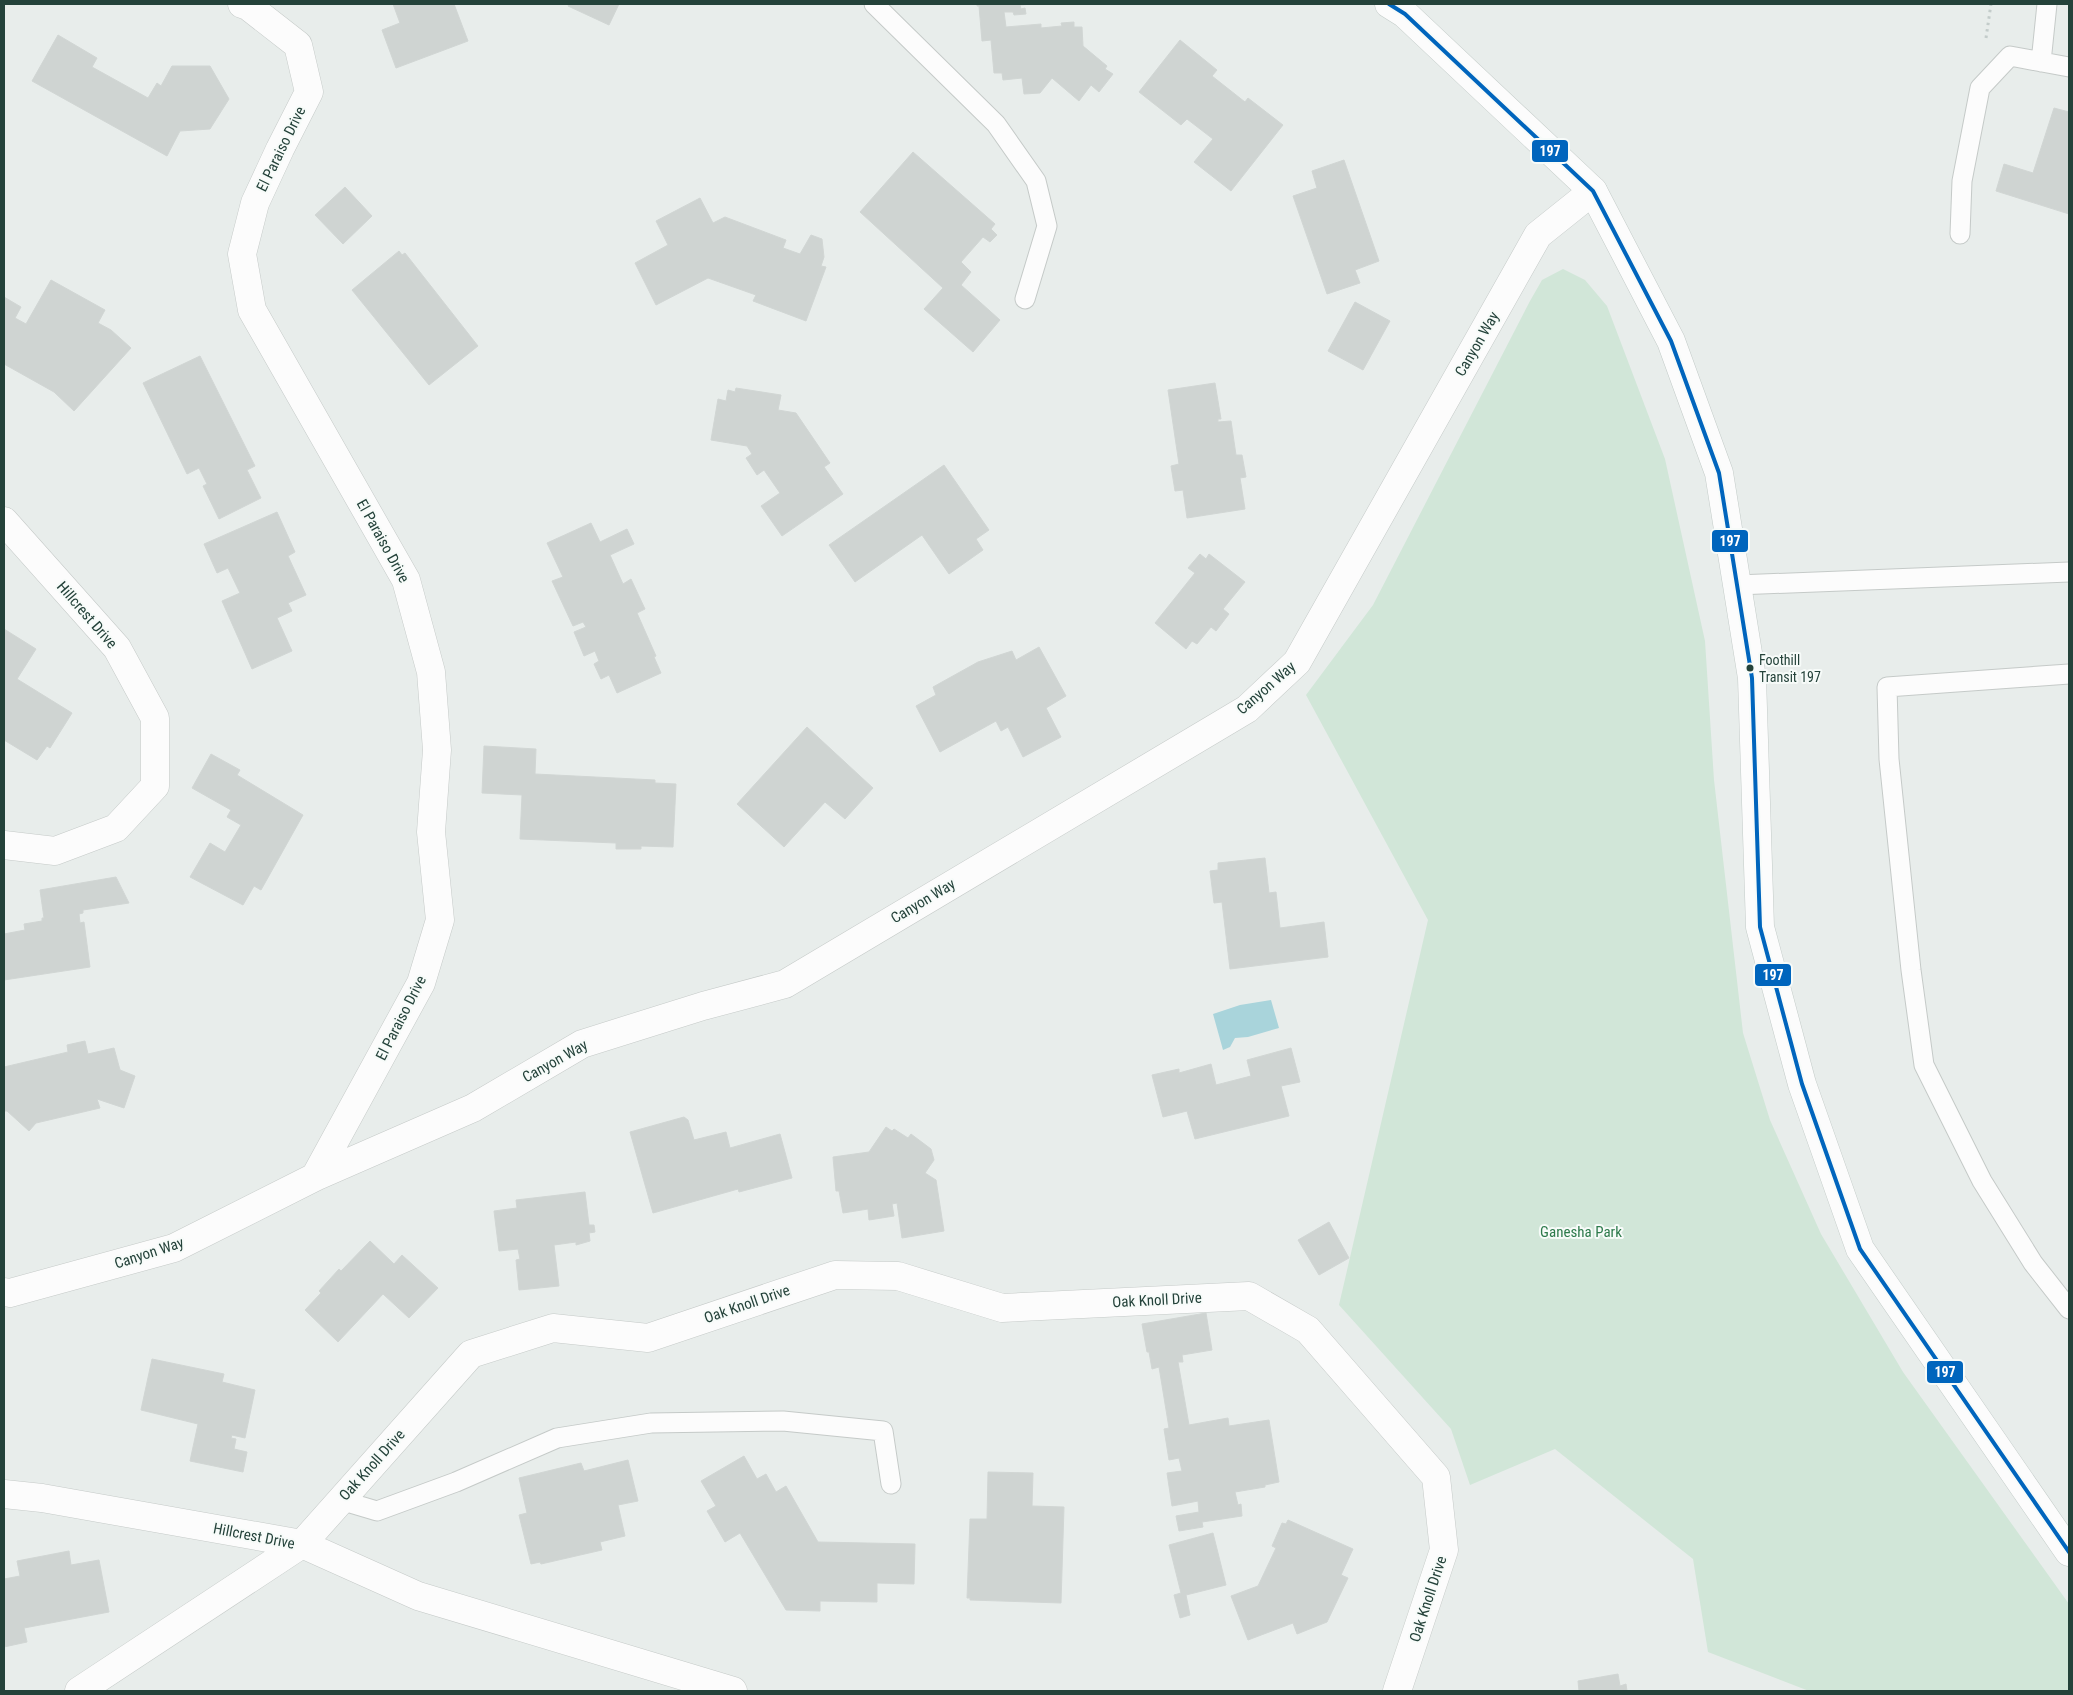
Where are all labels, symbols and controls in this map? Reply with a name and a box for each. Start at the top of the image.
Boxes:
street label: El Paraiso Drive [253,104,309,194]
line badge: 197 [1531,139,1569,163]
text: 197 [1539,143,1561,159]
street label: Canyon Way [1451,308,1503,380]
street label: El Paraiso Drive [353,496,413,586]
line badge: 197 [1711,529,1749,553]
text: 197 [1719,533,1741,549]
street label: Hillcrest Drive [53,578,121,652]
place label: Foothill Transit 197 [1759,652,1821,685]
street label: Canyon Way [1233,658,1299,718]
marker: Foothill Transit 197 [1745,663,1755,673]
street label: Canyon Way [888,875,958,927]
line badge: 197 [1754,963,1792,987]
text: 197 [1762,967,1784,983]
street label: El Paraiso Drive [372,973,430,1063]
street label: Canyon Way [519,1036,591,1086]
park label: Ganesha Park [1540,1223,1622,1241]
street label: Canyon Way [112,1233,186,1273]
street label: Oak Knoll Drive [702,1281,792,1327]
street label: Oak Knoll Drive [1112,1289,1202,1311]
line badge: 197 [1926,1360,1964,1384]
text: 197 [1934,1364,1956,1380]
street label: Oak Knoll Drive [335,1426,409,1504]
street label: Hillcrest Drive [212,1519,296,1553]
street label: Oak Knoll Drive [1406,1554,1450,1644]

